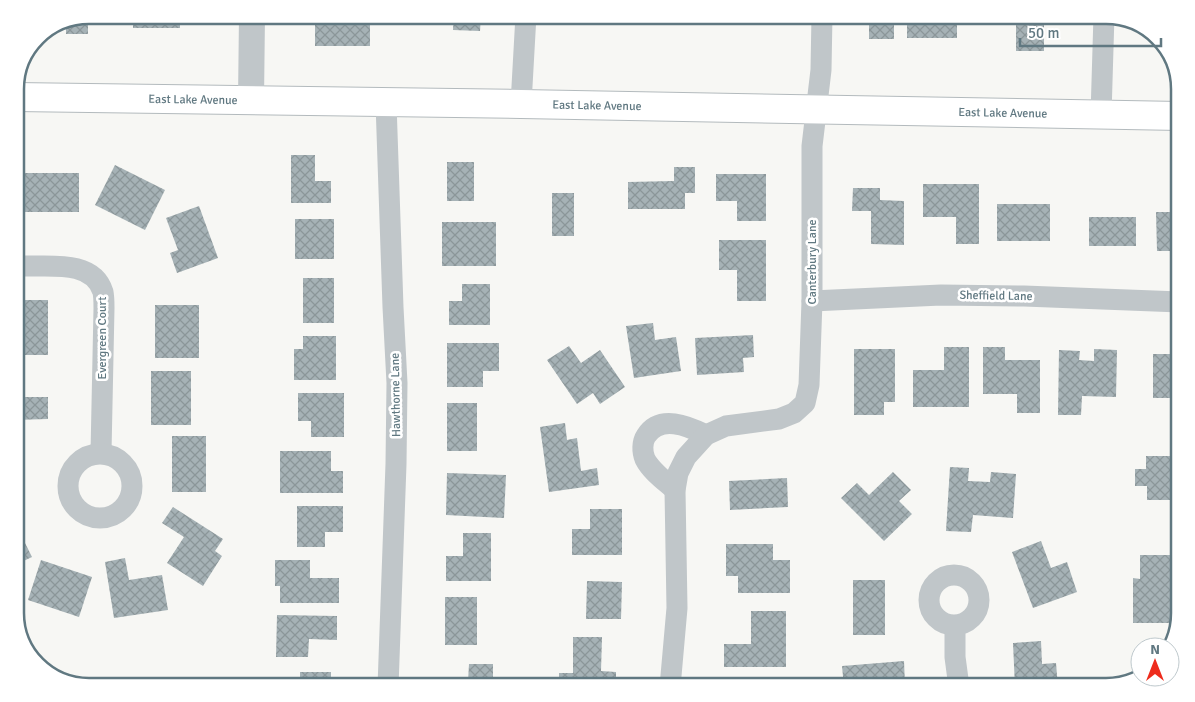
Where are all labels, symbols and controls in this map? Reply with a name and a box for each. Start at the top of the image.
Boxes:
scale bar [1020,15,1161,47]
text: 50 m [1028,24,1059,42]
street label: East Lake Avenue [148,91,238,108]
street label: East Lake Avenue [552,97,642,114]
street label: East Lake Avenue [958,104,1048,121]
street label: Canterbury Lane [805,220,820,304]
street label: Sheffield Lane [959,288,1033,304]
street label: Evergreen Court [95,297,110,379]
street label: Hawthorne Lane [388,353,404,437]
north arrow [1130,637,1180,687]
text: N [1150,641,1160,658]

